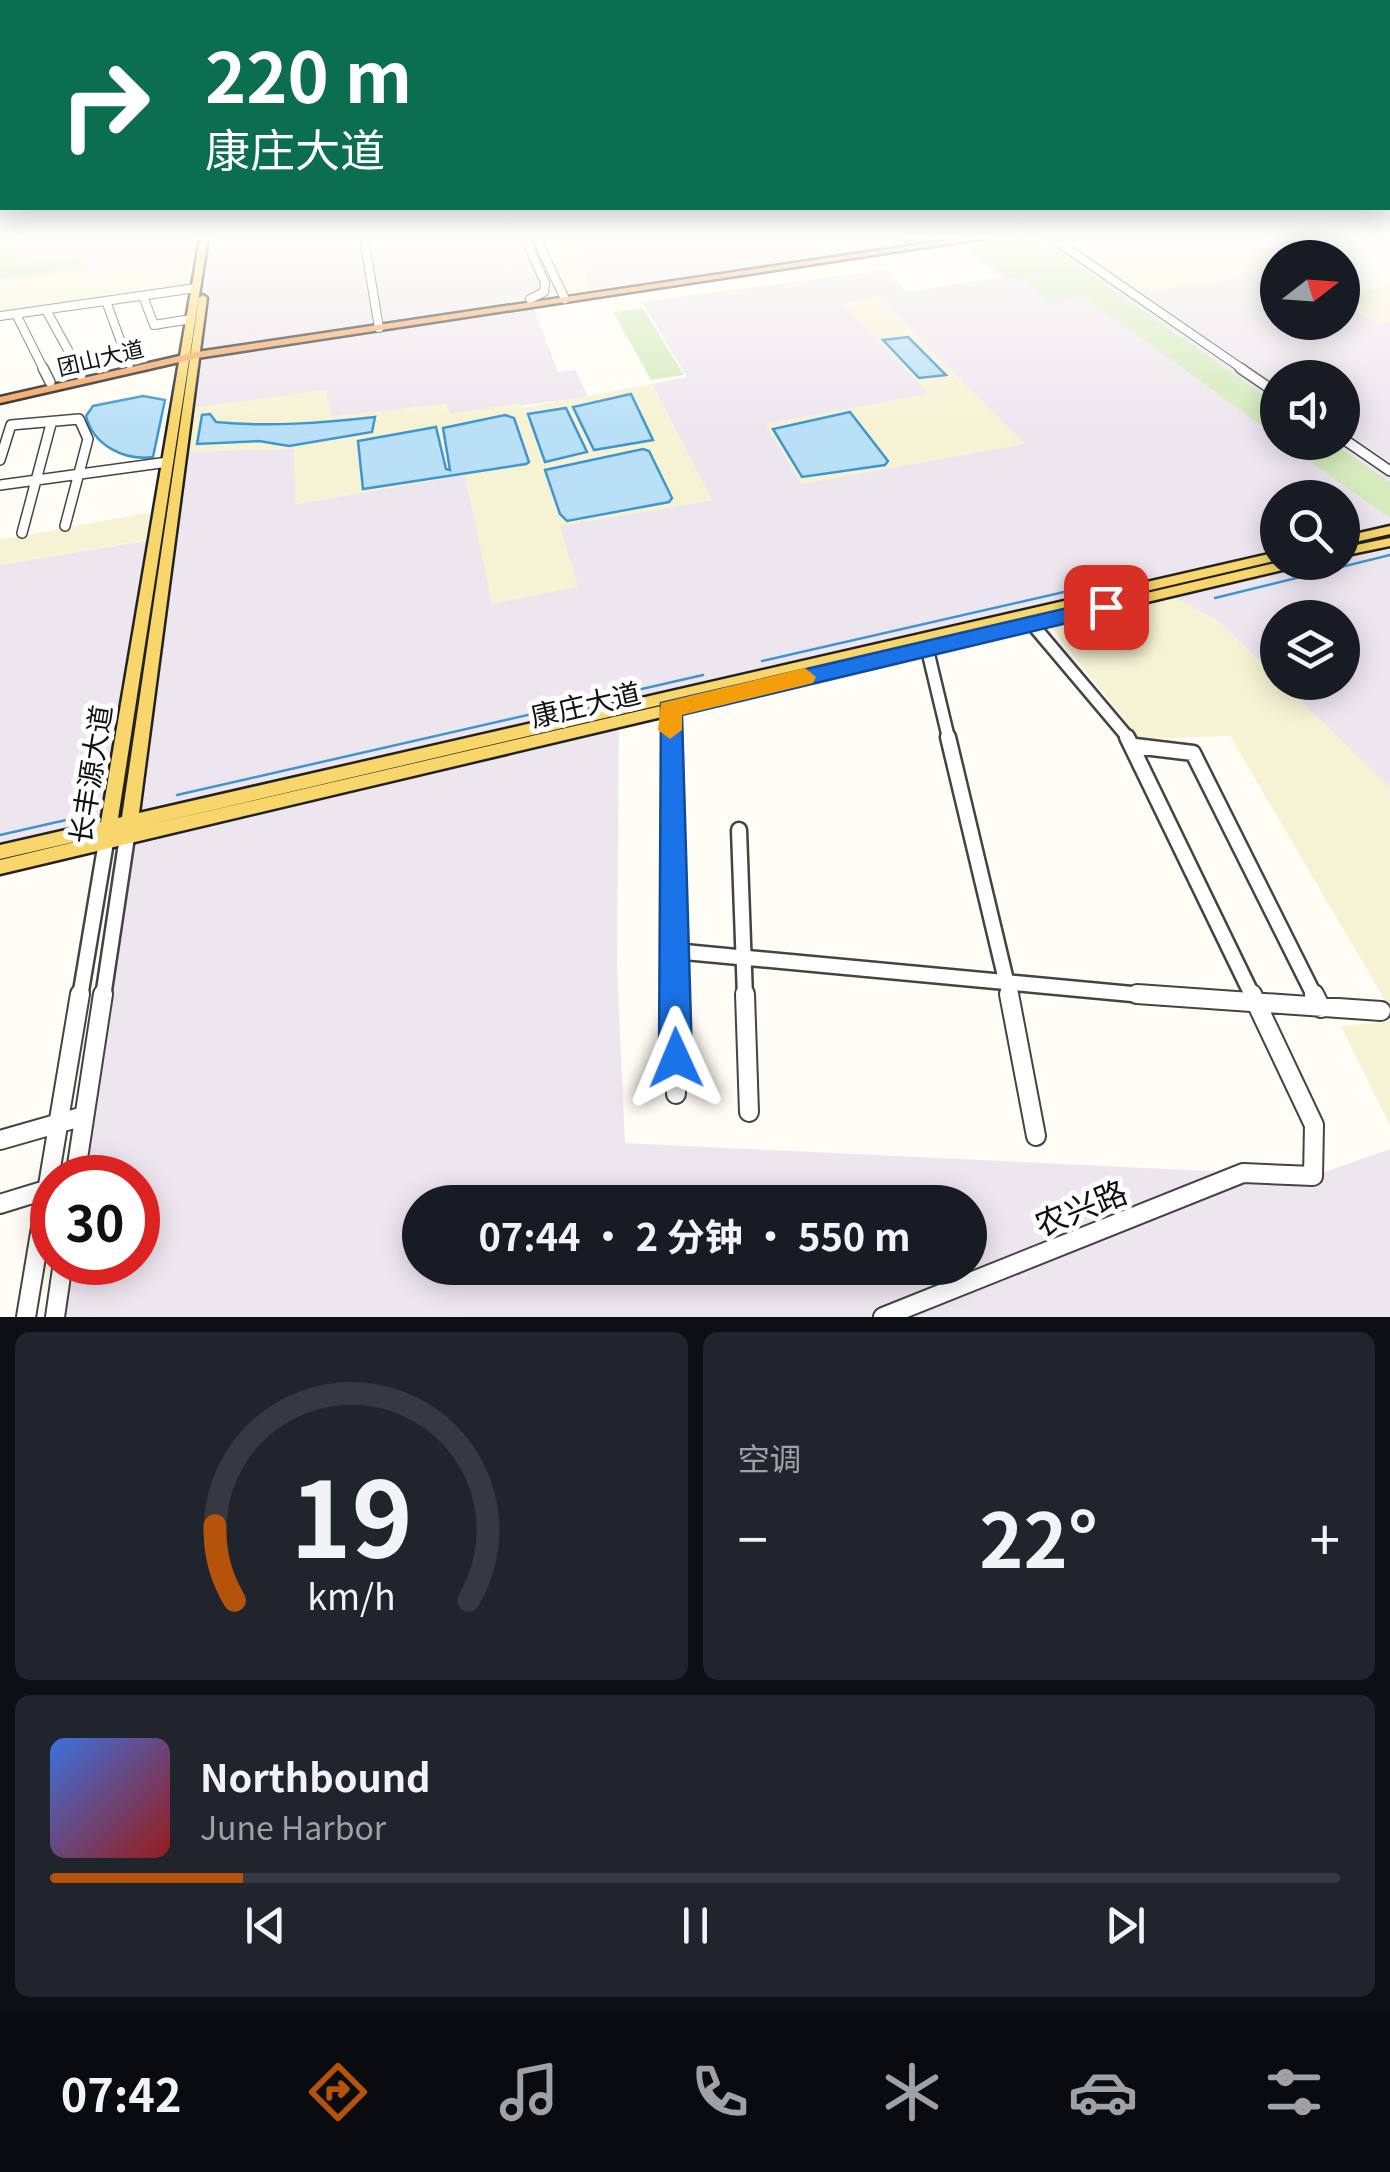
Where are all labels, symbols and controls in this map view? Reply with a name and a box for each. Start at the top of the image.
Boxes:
text: 220 m [205,22,412,123]
icon: right [40,40,170,170]
text: 康庄大道 [205,115,385,180]
north arrow [1260,240,1360,340]
map controls [1260,240,1360,700]
street label: 团山大道 [54,331,146,381]
button: sound [1260,360,1360,460]
button: search [1260,480,1360,580]
pin [1064,565,1149,650]
icon: arrive [1079,580,1134,635]
button: layers [1260,600,1360,700]
street label: 康庄大道 [526,671,644,735]
street label: 长丰源大道 [58,702,120,846]
position arrow [624,1006,728,1110]
speed limit sign: 30 [30,1155,160,1285]
street label: 农兴路 [1027,1167,1133,1245]
text: 07:44 · 2 分钟 · 550 m [478,1207,911,1262]
text: 空调 [738,1434,802,1480]
text: 19 [290,1437,413,1588]
text: 22° [979,1481,1098,1590]
text: − [738,1496,768,1576]
text: + [1309,1496,1340,1576]
text: km/h [307,1569,396,1620]
text: Northbound [200,1748,430,1803]
text: June Harbor [200,1803,386,1849]
icon: previous [238,1898,293,1953]
icon: pause [668,1898,723,1953]
icon: next [1098,1898,1153,1953]
icon: directions [303,2057,373,2127]
icon: music [494,2057,564,2127]
icon: phone [685,2057,755,2127]
icon: climate [877,2057,947,2127]
icon: car [1068,2057,1138,2127]
icon: filters [1259,2057,1329,2127]
text: 07:42 [61,2060,181,2125]

